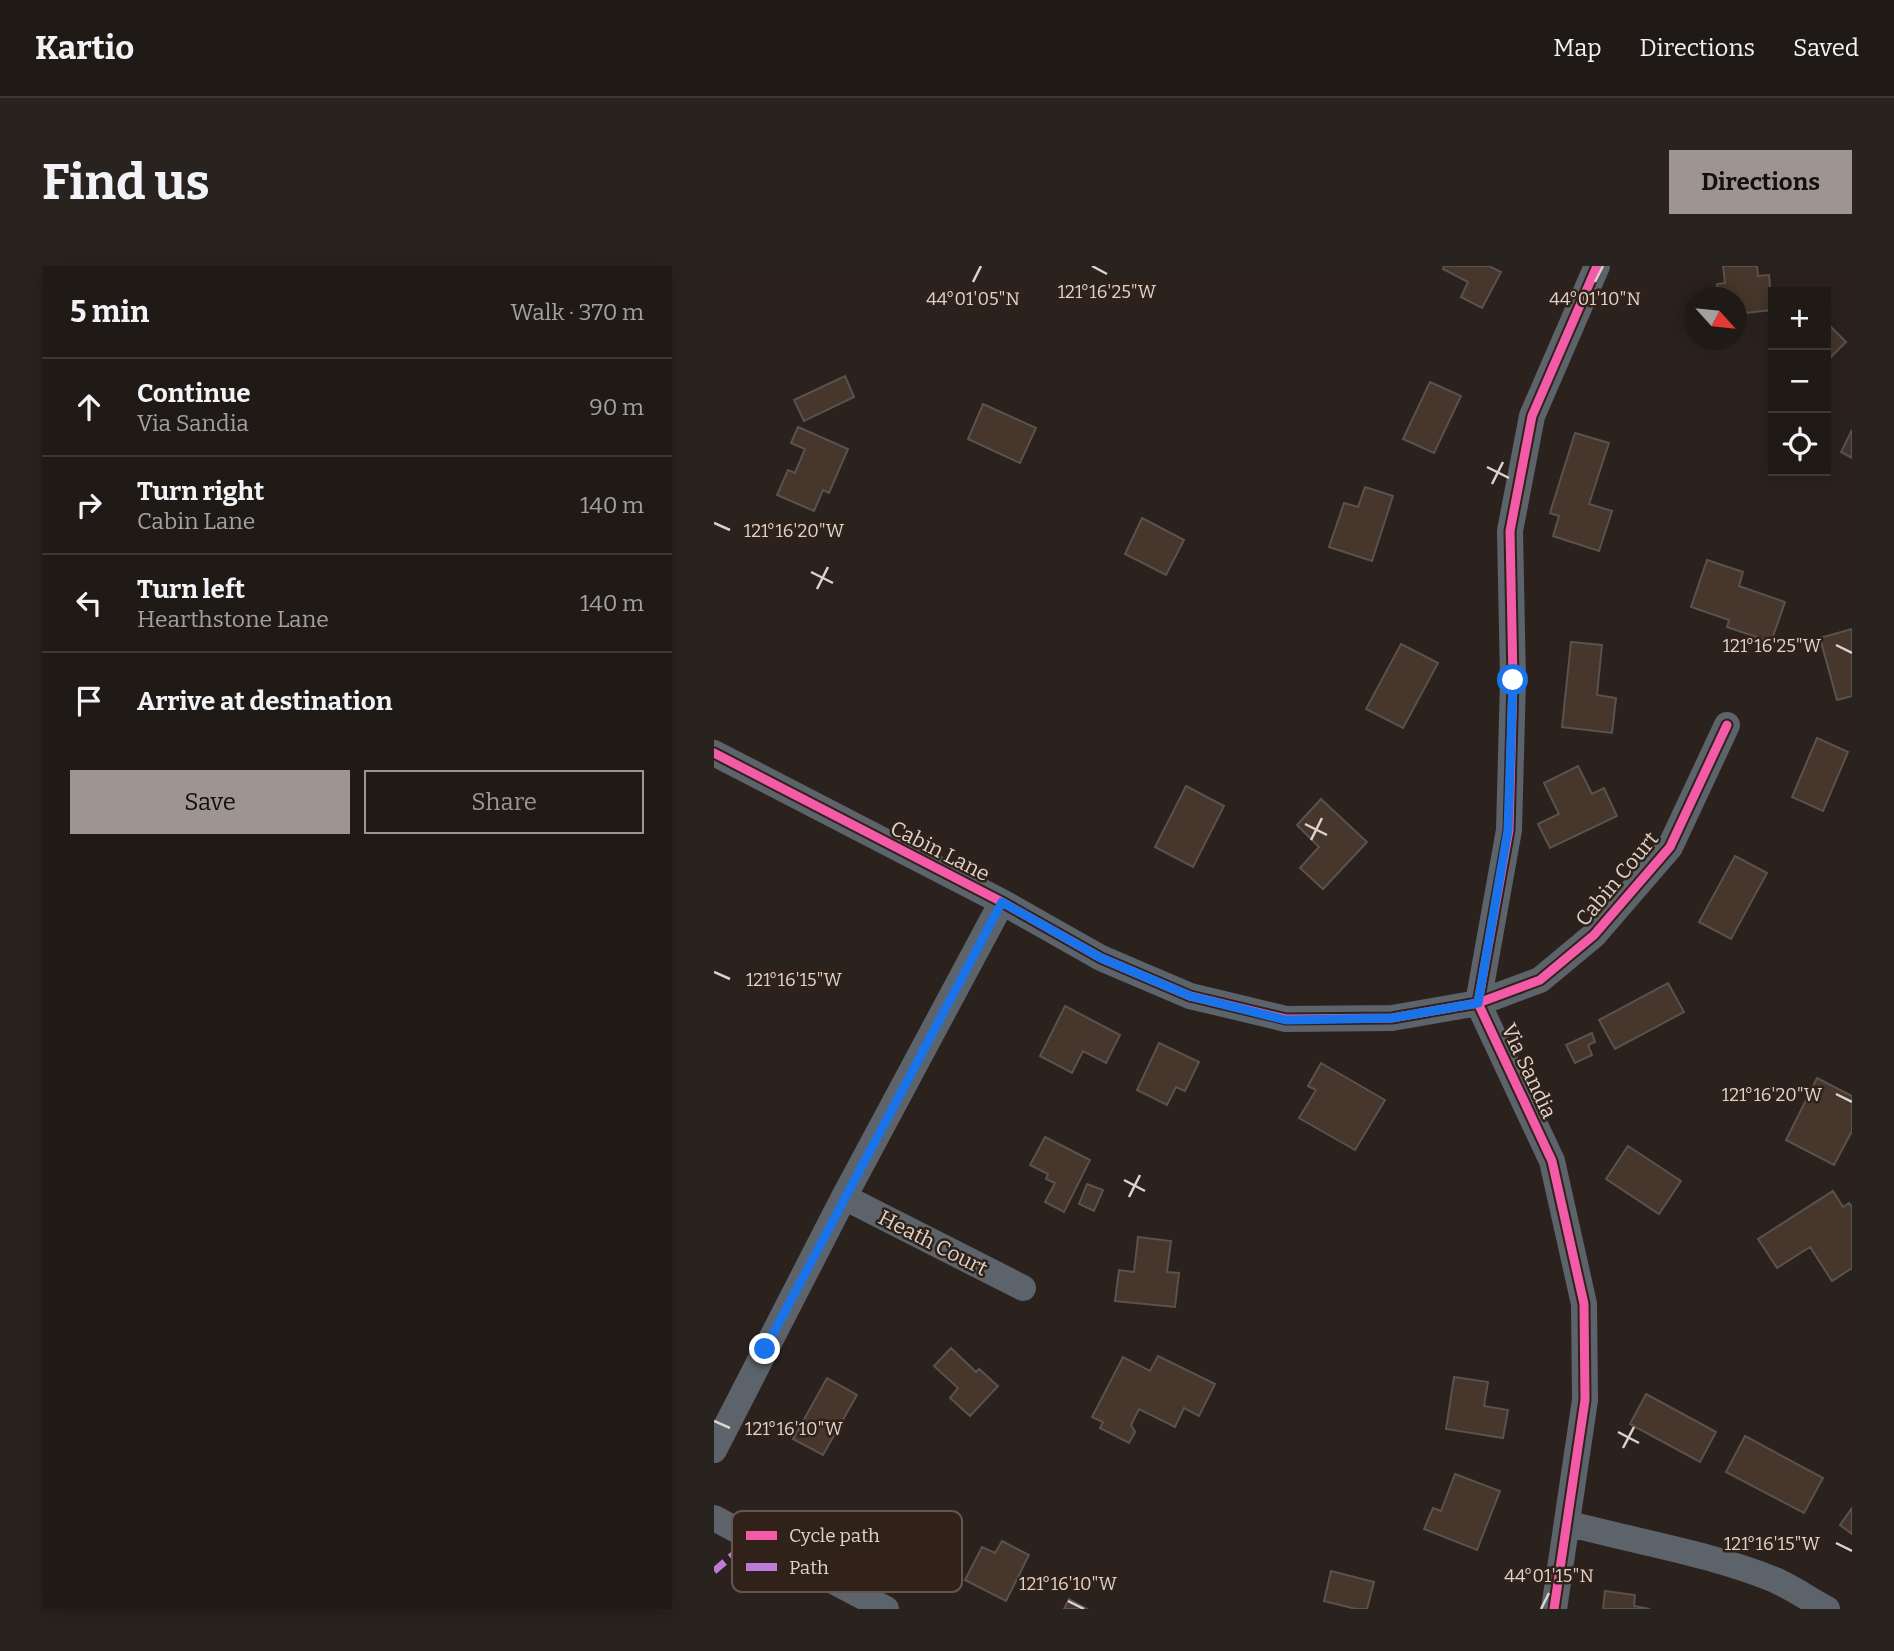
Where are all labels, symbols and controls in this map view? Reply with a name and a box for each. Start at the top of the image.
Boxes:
text: Kartio [35,28,134,68]
text: Map [1553,34,1602,62]
text: Directions [1640,34,1755,62]
text: Saved [1793,34,1859,62]
button: Directions [1669,150,1852,214]
text: Find us [42,153,210,212]
text: 121°16'25"W [1058,281,1157,303]
north arrow [1684,287,1747,350]
map controls [1768,287,1831,476]
button: + [1768,287,1831,350]
text: 44°01'05"N [926,288,1020,310]
text: 44°01'10"N [1549,288,1641,310]
text: 5 min [70,294,149,330]
text: Walk · 370 m [511,298,644,326]
button: − [1768,350,1831,413]
text: Continue [137,378,251,409]
icon: ahead [70,388,108,426]
text: 90 m [589,393,644,421]
text: Via Sandia [137,409,249,437]
button: locate [1768,413,1831,476]
text: Turn right [137,476,264,507]
icon: right [70,486,108,524]
text: 140 m [580,491,644,519]
text: Cabin Lane [137,507,255,535]
text: 121°16'20"W [744,520,845,542]
text: Turn left [137,574,245,605]
icon: left [70,584,108,622]
text: 140 m [580,589,644,617]
text: Hearthstone Lane [137,605,329,633]
text: 121°16'25"W [1723,635,1822,657]
route start [1497,664,1528,695]
icon: arrive [70,682,108,720]
text: Arrive at destination [137,686,392,717]
button: Save [70,770,350,834]
button: Share [364,770,644,834]
street label: Cabin Lane [886,815,994,887]
street label: Cabin Court [1570,826,1664,932]
text: 121°16'15"W [746,969,843,991]
street label: Via Sandia [1496,1019,1563,1123]
text: 121°16'20"W [1722,1084,1823,1106]
street label: Heath Court [874,1204,992,1282]
route end [749,1333,780,1364]
text: 121°16'10"W [745,1418,843,1440]
legend [732,1511,962,1592]
text: Cycle path [789,1524,880,1547]
text: 121°16'15"W [1724,1533,1821,1555]
text: Path [789,1556,829,1579]
text: 44°01'15"N [1504,1565,1594,1587]
text: 121°16'10"W [1019,1573,1117,1595]

